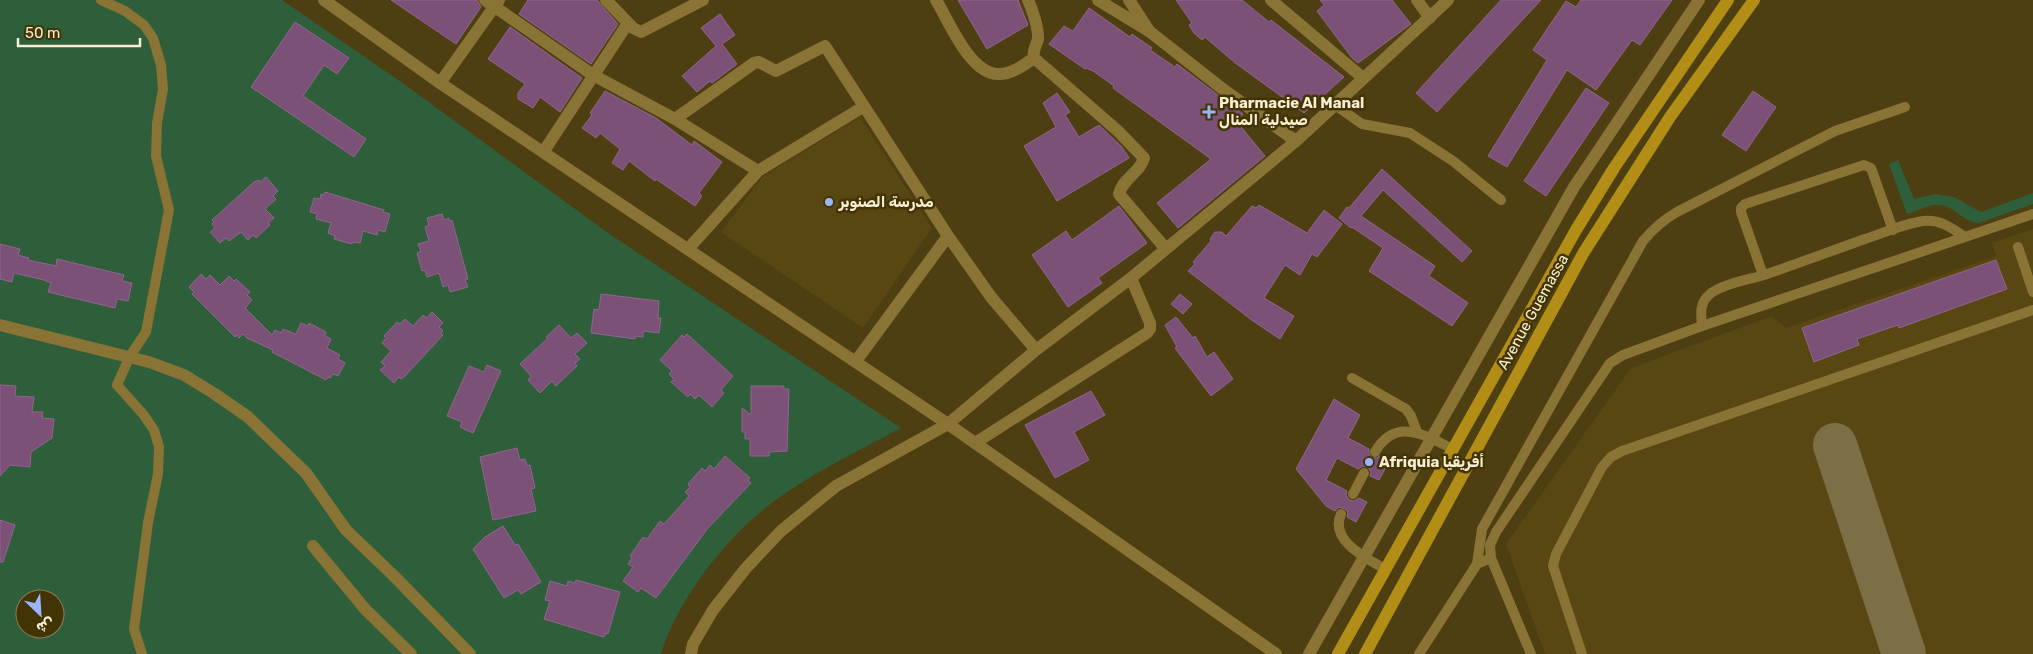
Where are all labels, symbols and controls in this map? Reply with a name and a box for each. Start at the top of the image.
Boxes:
scale bar [18,15,140,47]
text: 50 m [25,24,60,42]
place label: Pharmacie Al Manal صيدلية المنال [1219,94,1364,129]
marker: Pharmacie Al Manal صيدلية المنال [1203,106,1215,118]
place label: مدرسة الصنوبر [838,193,934,211]
marker: مدرسة الصنوبر [823,196,835,208]
street label: Avenue Guemassa [1494,251,1572,373]
place label: Afriquia أفريقيا [1379,453,1484,471]
marker: Afriquia أفريقيا [1363,456,1375,468]
north arrow [15,589,65,639]
text: ش [33,614,57,637]

